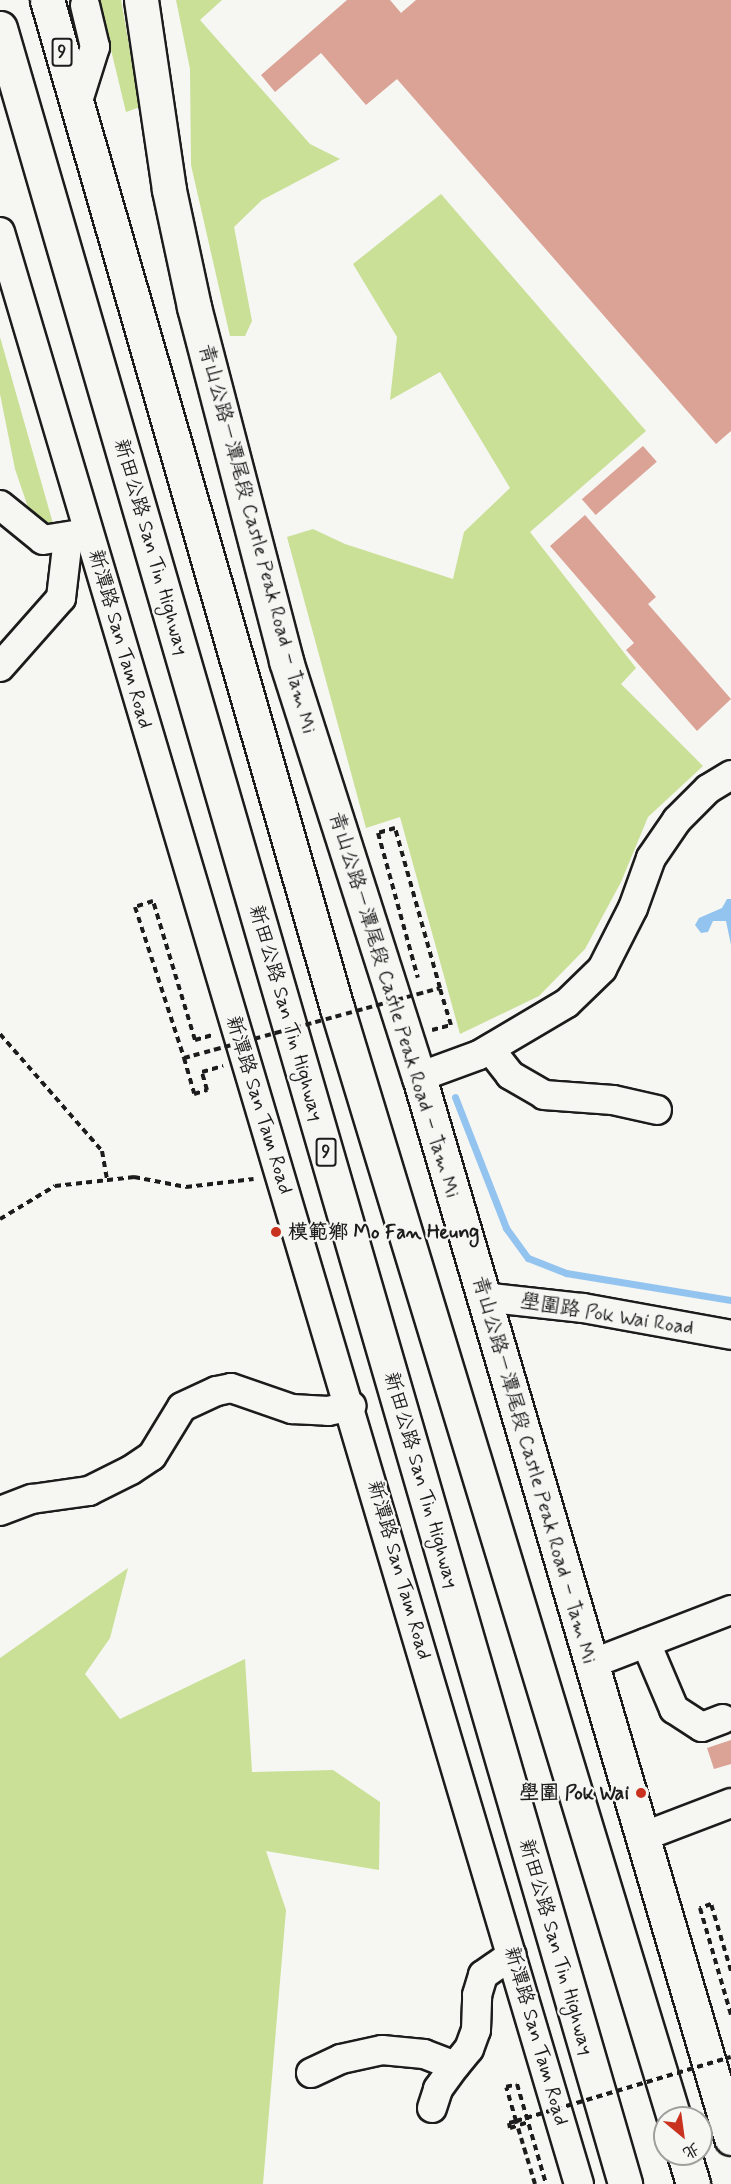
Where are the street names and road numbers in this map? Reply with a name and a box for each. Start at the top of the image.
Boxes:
road number: 9 [52,37,72,67]
street label: 青山公路－潭尾段 Castle Peak Road – Tam Mi [193,342,321,736]
street label: 新田公路 San Tin Highway [109,436,193,658]
street label: 新潭路 San Tam Road [83,546,157,732]
street label: 青山公路－潭尾段 Castle Peak Road – Tam Mi [324,809,464,1201]
street label: 新田公路 San Tin Highway [244,902,328,1124]
street label: 新潭路 San Tam Road [220,1012,298,1198]
road number: 9 [316,1137,336,1167]
street label: 青山公路－潭尾段 Castle Peak Road – Tam Mi [467,1273,601,1667]
street label: 壆圍路 Pok Wai Road [517,1289,697,1341]
street label: 新田公路 San Tin Highway [379,1369,463,1591]
street label: 新潭路 San Tam Road [362,1477,436,1663]
street label: 新田公路 San Tin Highway [514,1836,598,2058]
street label: 新潭路 San Tam Road [499,1943,573,2129]

